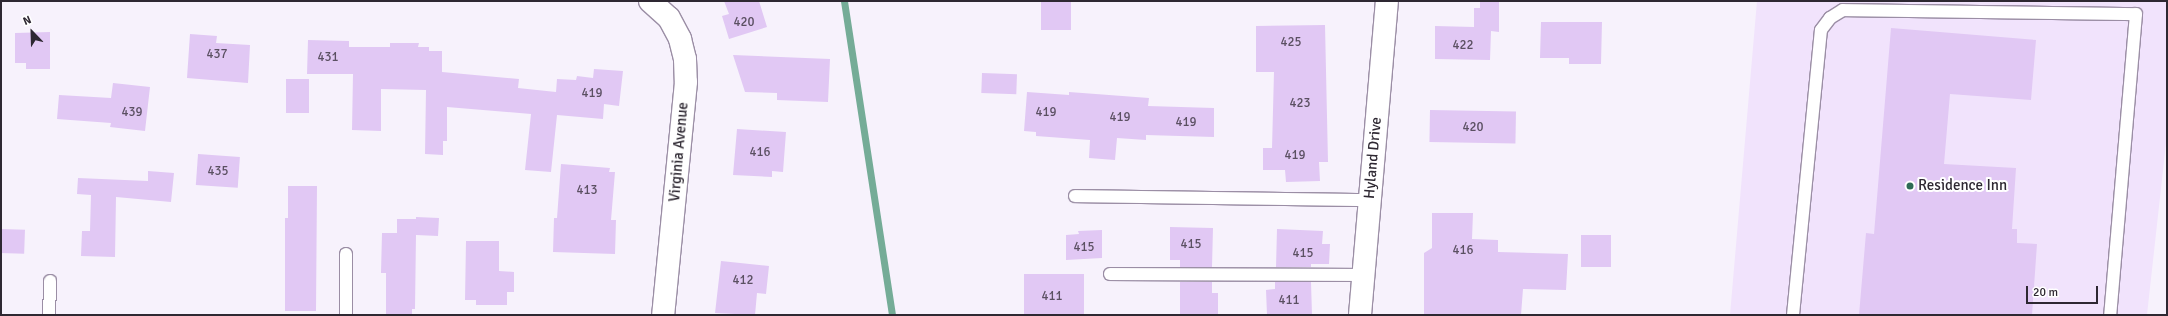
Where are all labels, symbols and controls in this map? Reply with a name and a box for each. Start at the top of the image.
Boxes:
north arrow [12,12,52,52]
text: N [21,13,33,28]
house number: 420 [733,14,755,30]
house number: 425 [1280,34,1302,50]
house number: 422 [1452,37,1474,53]
house number: 437 [206,46,228,62]
house number: 431 [317,49,339,65]
house number: 419 [581,85,603,101]
house number: 423 [1289,95,1311,111]
street label: Virginia Avenue [666,101,692,203]
house number: 439 [121,104,143,120]
house number: 419 [1035,104,1057,120]
house number: 419 [1109,109,1131,125]
house number: 419 [1175,114,1197,130]
street label: Hyland Drive [1360,116,1386,200]
house number: 420 [1462,119,1484,135]
house number: 416 [749,144,771,160]
house number: 419 [1284,147,1306,163]
house number: 435 [207,163,229,179]
place label: Residence Inn [1918,177,2007,195]
marker: Residence Inn [1905,181,1915,191]
house number: 413 [576,182,598,198]
house number: 415 [1180,236,1202,252]
house number: 415 [1073,239,1095,255]
house number: 416 [1452,242,1474,258]
house number: 415 [1292,245,1314,261]
house number: 412 [732,272,754,288]
scale bar [2028,278,2100,304]
text: 20 m [2033,285,2058,300]
house number: 411 [1041,288,1063,304]
house number: 411 [1278,292,1300,308]

